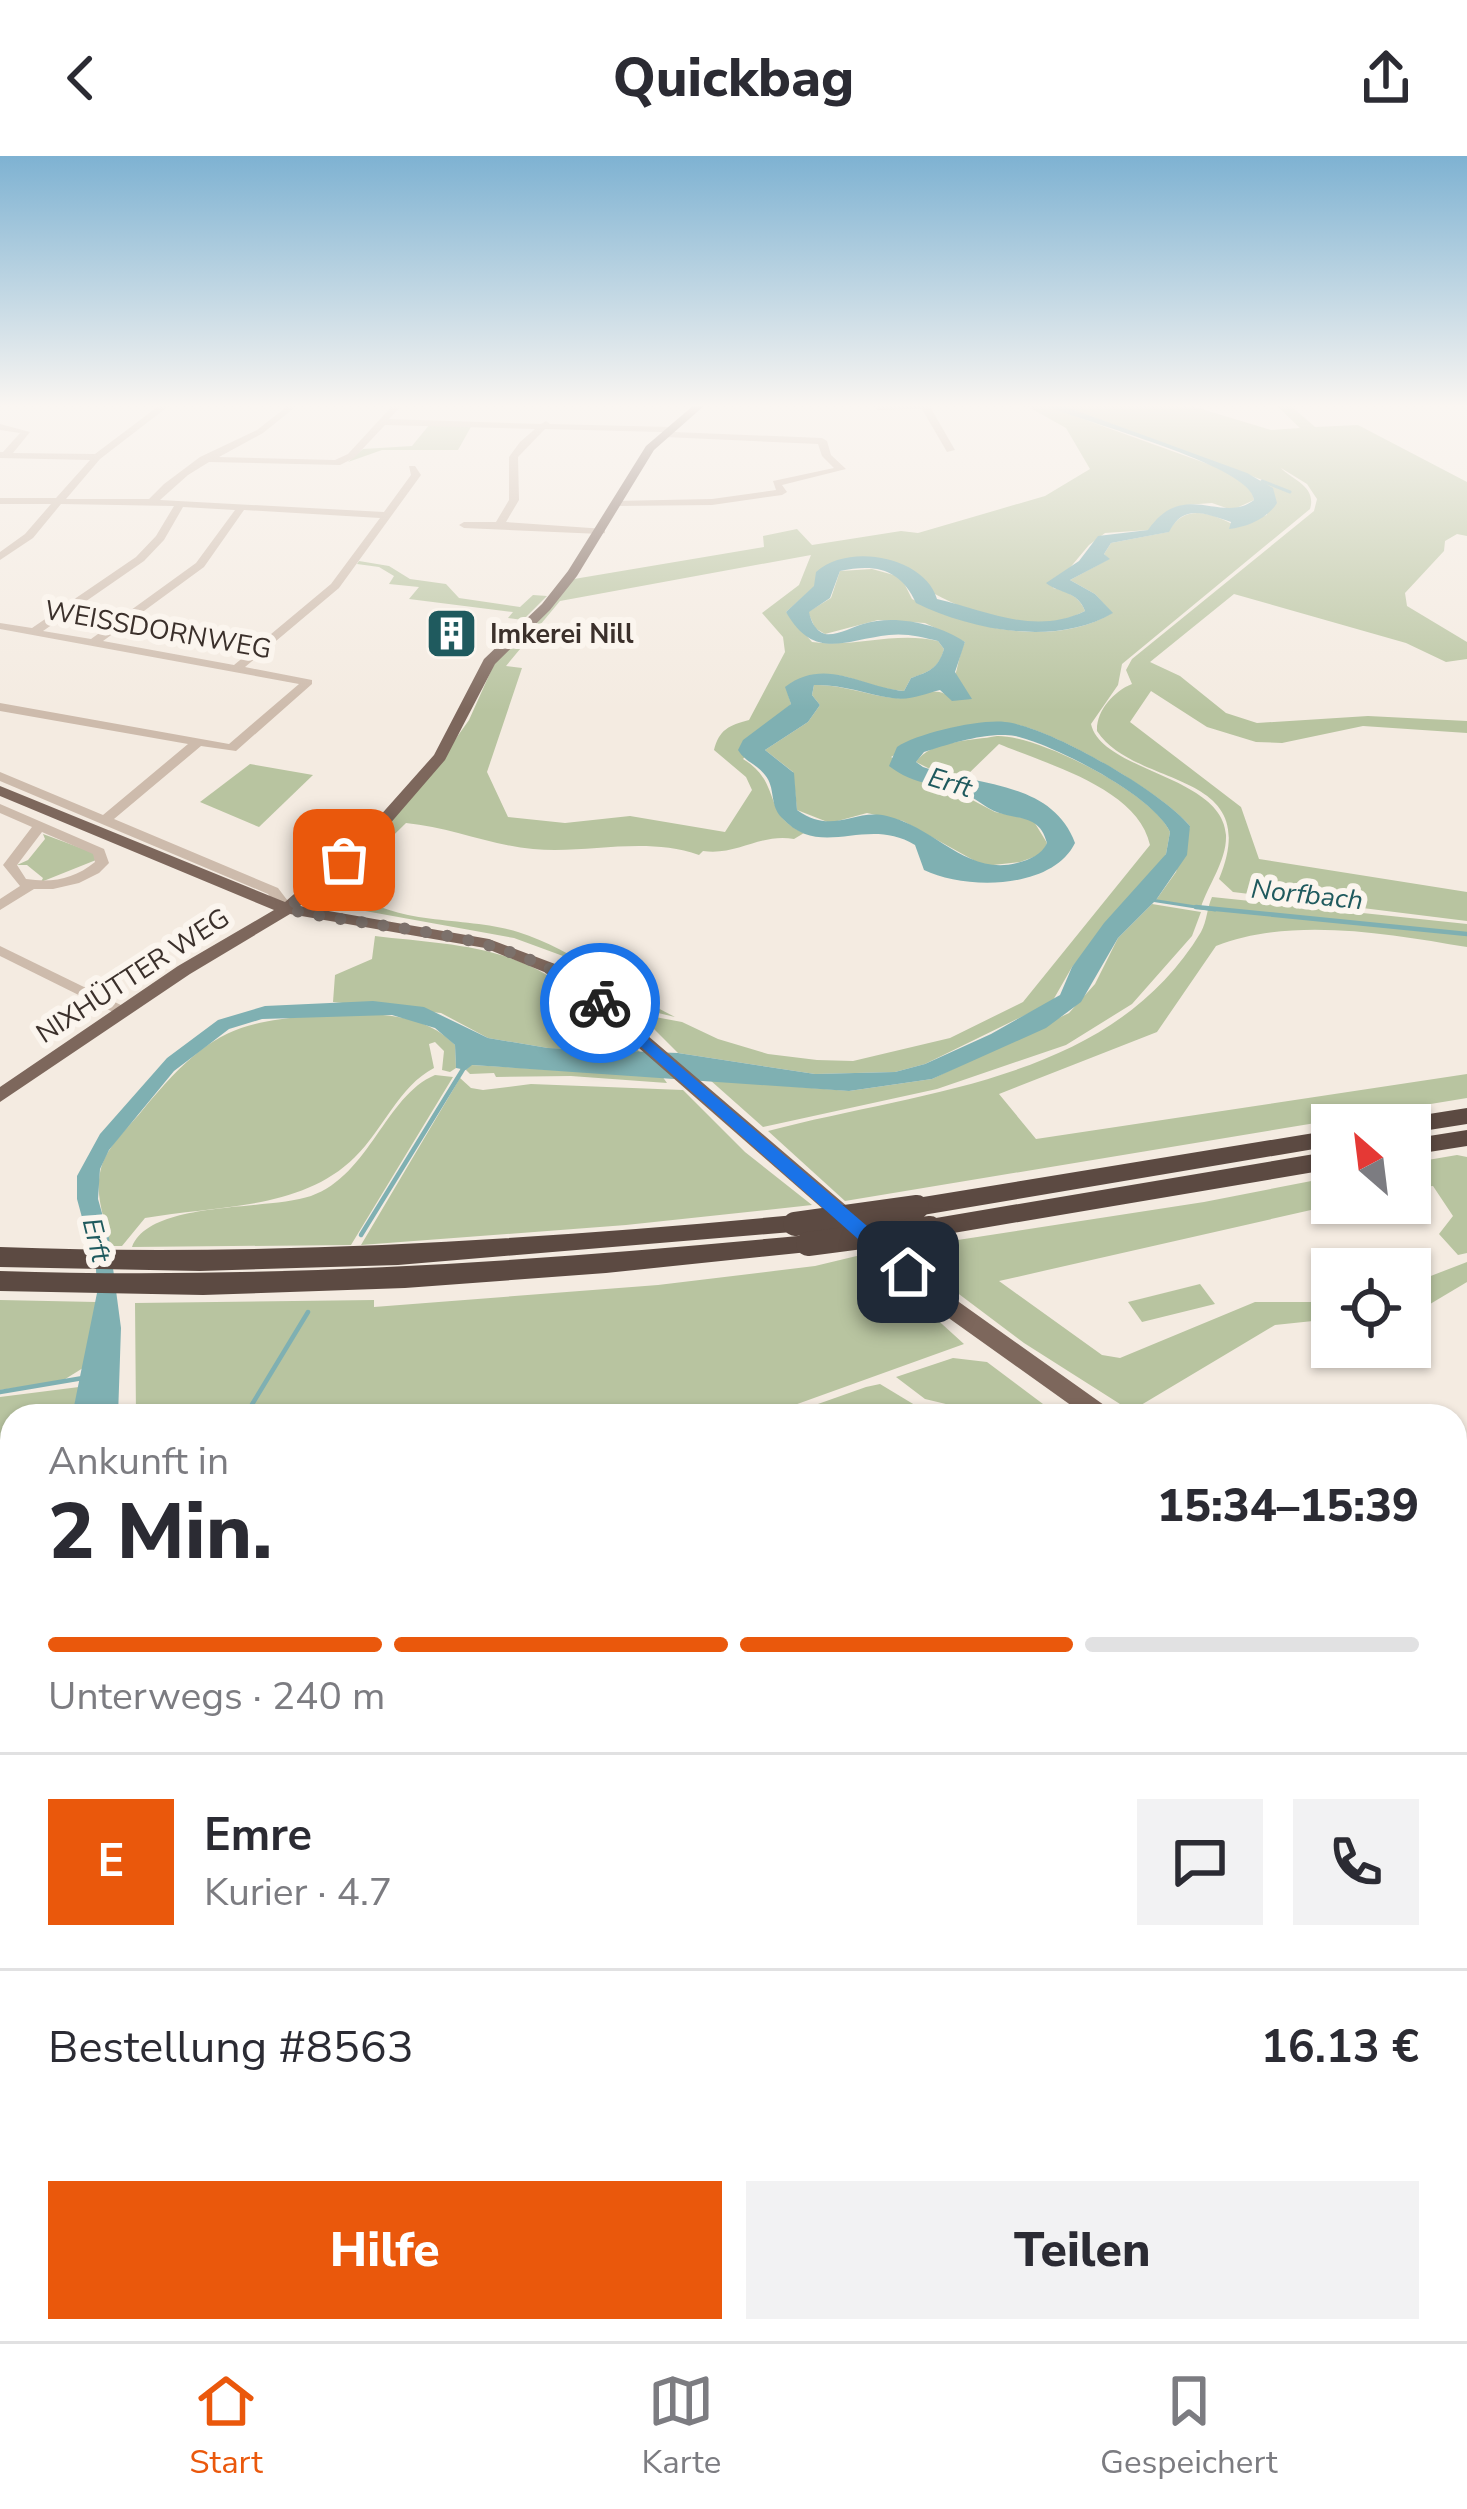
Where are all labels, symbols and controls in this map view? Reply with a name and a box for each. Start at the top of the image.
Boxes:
text: Quickbag [613,41,854,115]
icon: back [48,45,114,111]
icon: share [1353,45,1419,111]
street label: WEISSDORNWEG [42,592,274,668]
building icon: Imkerei Nill [423,606,479,662]
place label: Imkerei Nill [490,616,634,653]
water label: Erft [924,759,978,808]
pin [293,809,395,911]
icon: bag [311,827,377,893]
water label: Norfbach [1249,871,1365,919]
street label: NIXHÜTTER WEG [29,900,237,1052]
courier [540,943,660,1063]
icon: bike [567,970,633,1036]
north arrow [1311,1104,1431,1224]
map controls [1311,1104,1431,1368]
water label: Erft [73,1214,120,1267]
pin [857,1221,959,1323]
icon: home [875,1239,941,1305]
button: locate [1311,1248,1431,1368]
text: Ankunft in [48,1435,229,1488]
text: 15:34–15:39 [1157,1476,1419,1537]
text: 2 Min. [48,1479,272,1586]
text: Unterwegs · 240 m [48,1670,385,1723]
button: chat [1137,1799,1263,1925]
button: phone [1293,1799,1419,1925]
text: Emre [204,1805,312,1866]
text: E [98,1831,124,1892]
text: Kurier · 4.7 [204,1866,392,1919]
text: Bestellung #8563 [48,2017,414,2078]
text: 16.13 € [1261,2017,1419,2078]
button: Hilfe [48,2181,722,2319]
button: Teilen [746,2181,1419,2319]
tab: Start [189,2368,263,2485]
tab: Karte [642,2368,721,2485]
tab: Gespeichert [1100,2368,1278,2485]

